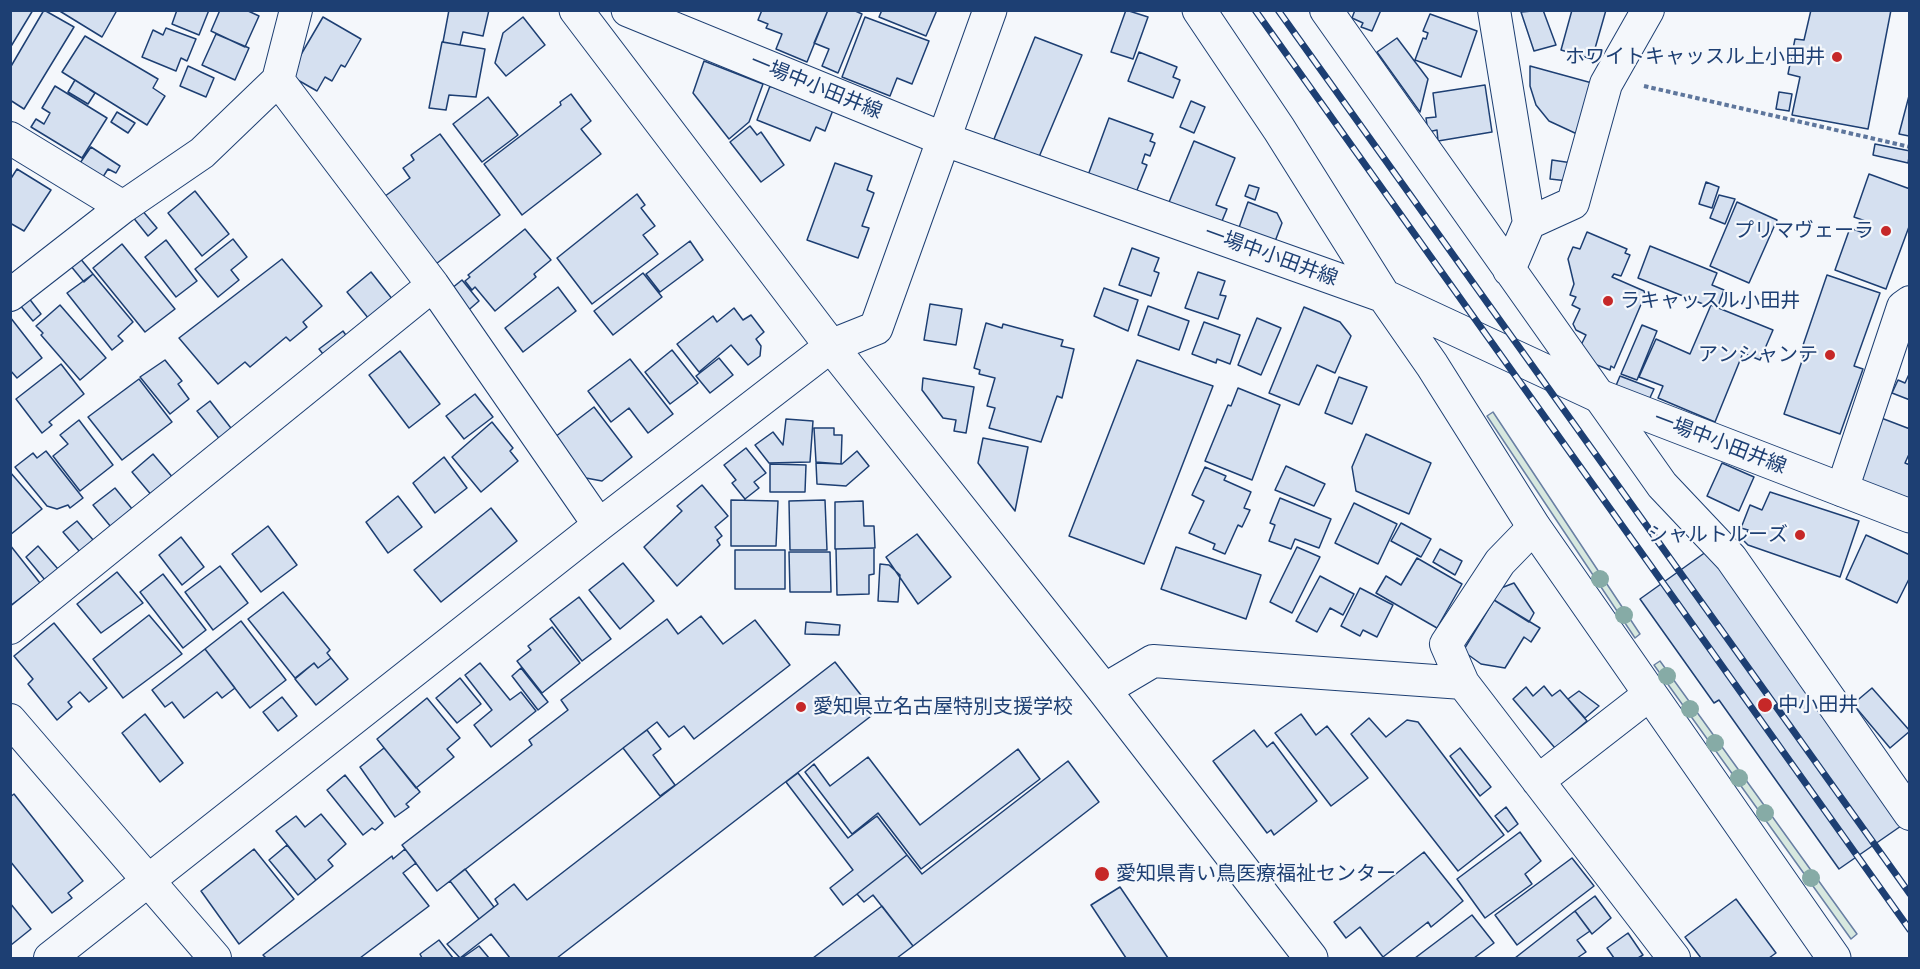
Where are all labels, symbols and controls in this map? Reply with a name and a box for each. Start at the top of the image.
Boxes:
place label: ホワイトキャッスル上小田井 [1565,45,1825,69]
street label: 一場中小田井線 [747,50,885,124]
marker: ホワイトキャッスル上小田井 [1830,50,1844,64]
place label: プリマヴェーラ [1734,219,1874,243]
street label: 一場中小田井線 [1201,221,1341,291]
marker: プリマヴェーラ [1879,224,1893,238]
place label: ラキャッスル小田井 [1620,289,1800,313]
marker: ラキャッスル小田井 [1601,294,1615,308]
place label: アンシャンテ [1698,343,1818,367]
marker: アンシャンテ [1823,348,1837,362]
street label: 一場中小田井線 [1650,407,1790,479]
place label: シャルトルーズ [1648,523,1788,547]
marker: シャルトルーズ [1793,528,1807,542]
place label: 中小田井 [1778,693,1858,717]
place label: 愛知県立名古屋特別支援学校 [813,695,1073,719]
marker: 中小田井 [1756,696,1774,714]
marker: 愛知県立名古屋特別支援学校 [794,700,808,714]
place label: 愛知県青い鳥医療福祉センター [1116,862,1396,886]
marker: 愛知県青い鳥医療福祉センター [1093,865,1111,883]

